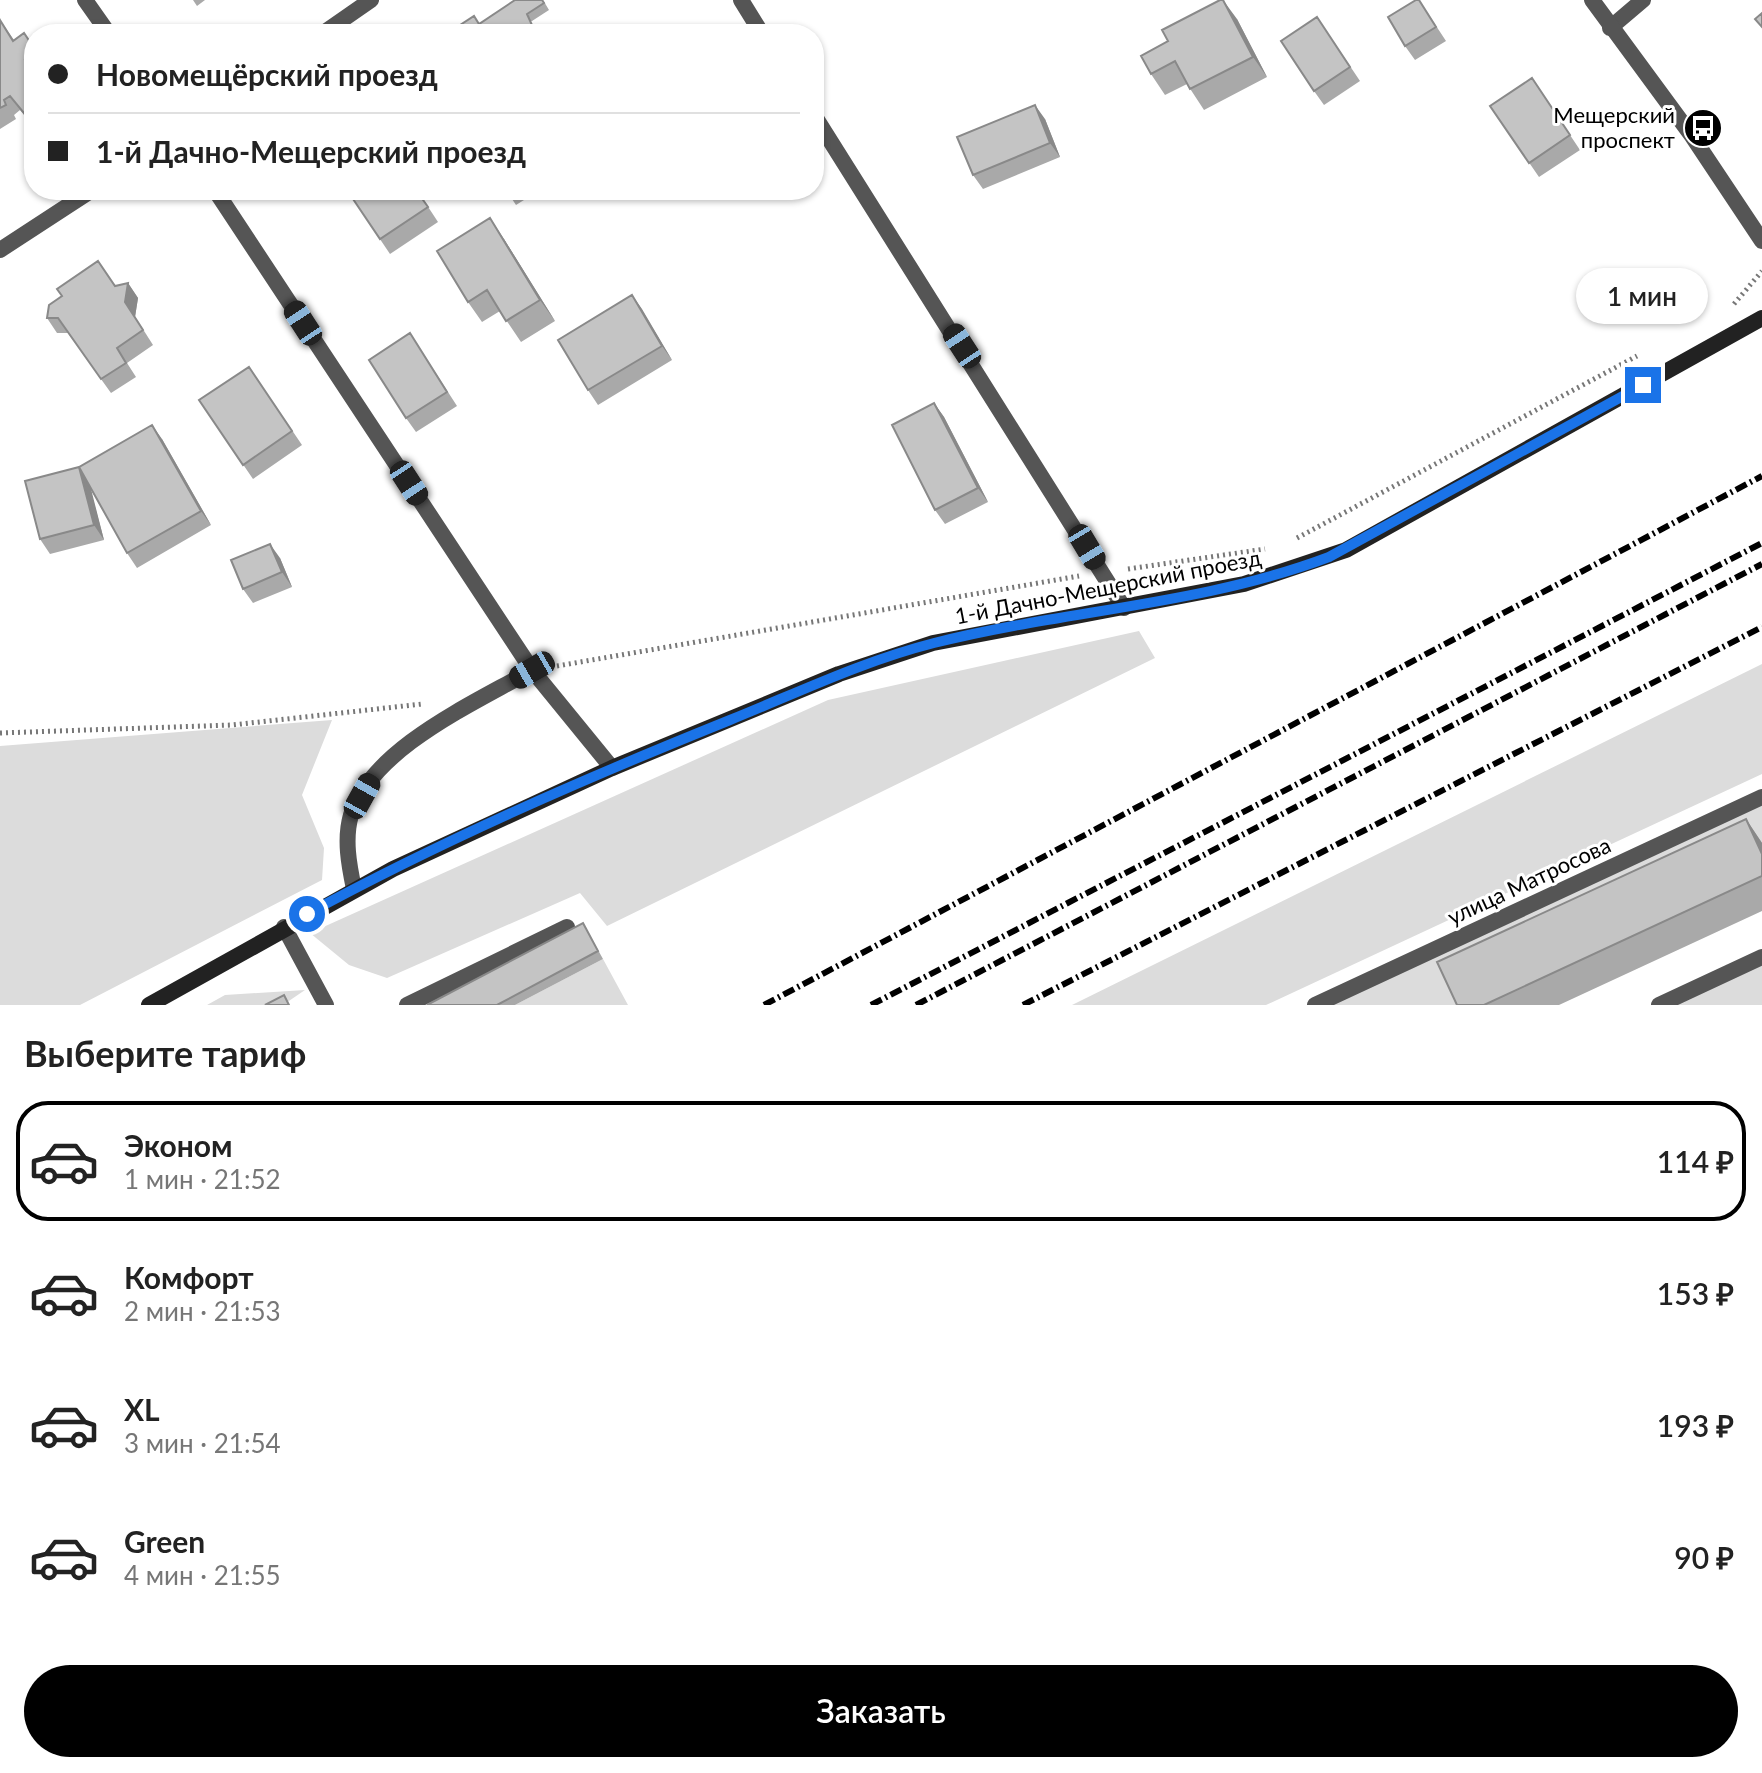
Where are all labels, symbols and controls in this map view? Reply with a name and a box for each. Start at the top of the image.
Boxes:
text: Новомещёрский проезд [96,56,438,92]
place label: Мещерский проспект [1553,101,1675,153]
bus stop icon: Мещерский проспект [1682,107,1724,149]
text: 1-й Дачно-Мещерский проезд [96,133,526,169]
callout: 1 мин [1577,269,1709,325]
text: 1 мин [1607,280,1677,312]
car [280,296,326,350]
car [939,319,985,373]
route end [1625,367,1661,403]
car [386,456,432,510]
car [1064,520,1110,574]
street label: 1-й Дачно-Мещерский проезд [953,543,1264,629]
car [505,648,559,692]
car [340,769,384,823]
street label: улица Матросова [1443,831,1615,930]
route start [289,896,325,932]
text: Выберите тариф [24,1031,306,1075]
icon: car [28,1125,100,1197]
text: Эконом [124,1127,233,1163]
text: 114 ₽ [1657,1143,1734,1179]
text: 1 мин · 21:52 [124,1163,281,1195]
icon: car [28,1257,100,1329]
text: Комфорт [124,1259,254,1295]
text: 153 ₽ [1657,1275,1734,1311]
text: 2 мин · 21:53 [124,1295,281,1327]
icon: car [28,1389,100,1461]
text: XL [124,1391,160,1427]
text: 193 ₽ [1657,1407,1734,1443]
text: 3 мин · 21:54 [124,1427,281,1459]
icon: car [28,1521,100,1593]
text: Green [124,1523,205,1559]
text: 90 ₽ [1674,1539,1734,1575]
text: 4 мин · 21:55 [124,1559,281,1591]
button: Заказать [24,1665,1738,1757]

